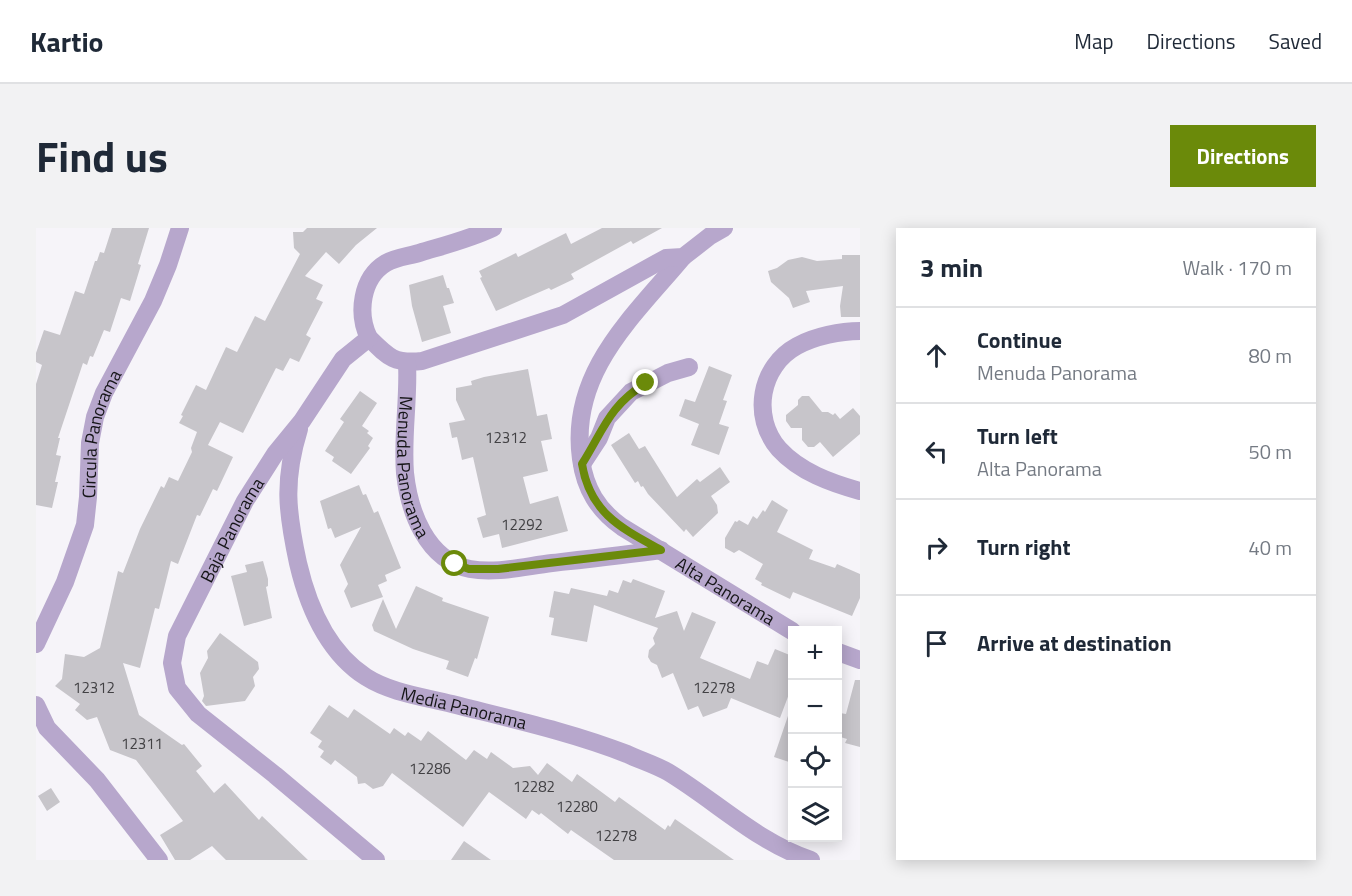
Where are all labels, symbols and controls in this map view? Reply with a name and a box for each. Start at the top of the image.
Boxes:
text: Kartio [30,20,104,63]
text: Map [1074,25,1114,57]
text: Directions [1147,25,1236,57]
text: Saved [1269,25,1322,57]
text: Find us [36,124,168,188]
button: Directions [1170,125,1316,187]
text: 3 min [920,248,983,287]
text: Walk · 170 m [1183,252,1292,283]
text: Continue [977,323,1062,357]
icon: ahead [920,339,953,372]
text: 80 m [1248,340,1292,371]
text: Menuda Panorama [977,357,1137,388]
street label: Circula Panorama [74,364,128,499]
route end [632,369,658,395]
street label: Menuda Panorama [391,395,437,543]
text: Turn left [977,419,1058,453]
house number: 12312 [485,426,527,449]
icon: left [920,435,953,468]
text: 50 m [1248,436,1292,467]
text: Alta Panorama [977,453,1102,484]
street label: Baja Panorama [193,472,270,587]
house number: 12292 [501,513,543,536]
text: Turn right [977,530,1071,564]
icon: right [920,531,953,564]
text: 40 m [1248,532,1292,563]
route start [441,550,467,576]
street label: Alta Panorama [671,550,781,631]
map controls [788,626,842,842]
button: + [788,626,842,680]
text: Arrive at destination [977,626,1172,660]
icon: arrive [920,627,953,660]
house number: 12312 [73,676,115,699]
house number: 12278 [693,676,735,699]
street label: Media Panorama [398,679,530,736]
button: − [788,680,842,734]
house number: 12311 [121,732,163,755]
button: locate [788,734,842,788]
house number: 12286 [409,757,451,780]
house number: 12282 [513,775,555,798]
button: layers [788,788,842,842]
house number: 12280 [556,795,598,818]
house number: 12278 [595,824,637,847]

